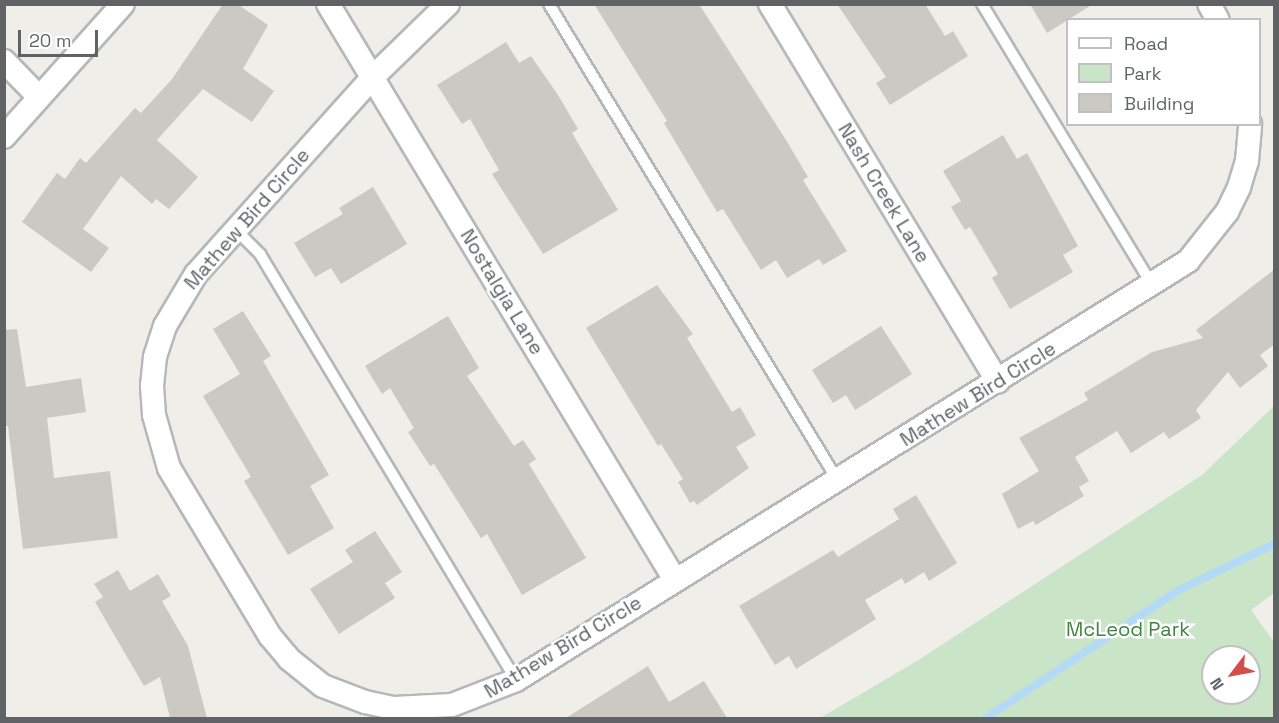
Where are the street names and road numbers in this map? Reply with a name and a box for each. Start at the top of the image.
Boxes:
street label: Nash Creek Lane [833,119,935,267]
street label: Mathew Bird Circle [179,143,315,295]
street label: Nostalgia Lane [455,225,549,359]
street label: Mathew Bird Circle [896,336,1060,452]
street label: Mathew Bird Circle [480,591,646,703]

